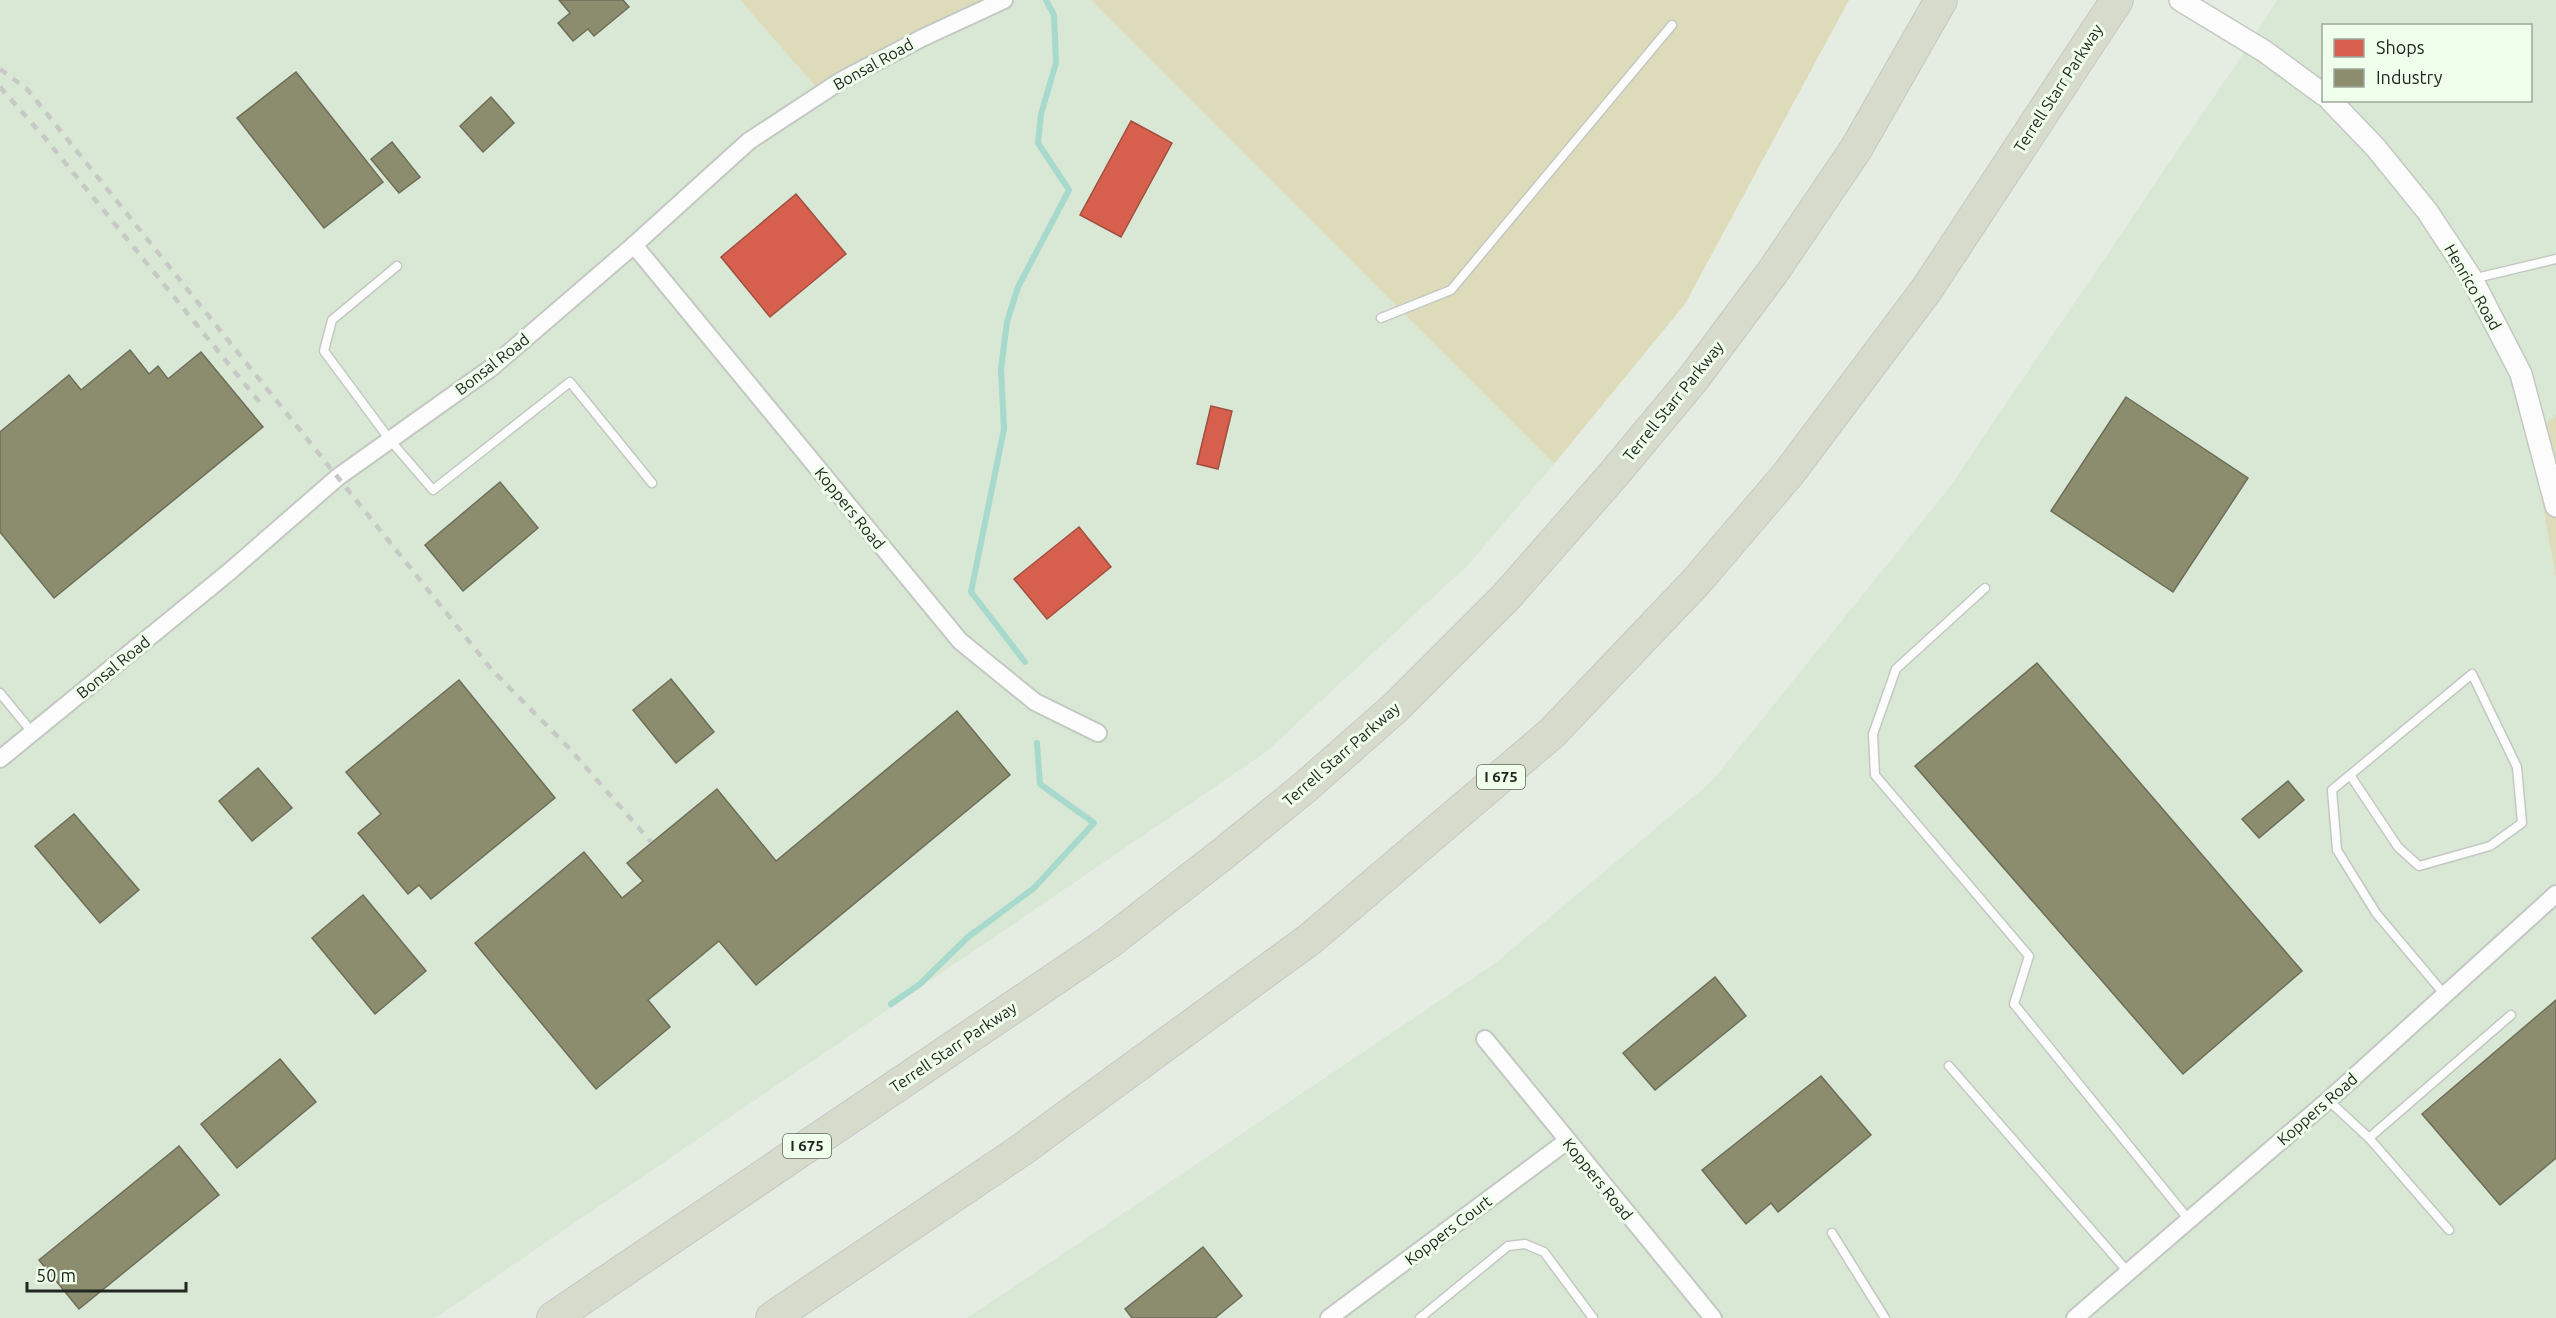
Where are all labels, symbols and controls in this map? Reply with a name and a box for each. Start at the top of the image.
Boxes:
street label: Terrell Starr Parkway [2010,20,2106,155]
legend [2322,24,2532,102]
street label: Bonsal Road [830,35,916,93]
text: Shops [2376,37,2425,57]
text: Industry [2376,67,2443,87]
street label: Henrico Road [2441,241,2505,333]
street label: Bonsal Road [452,330,532,398]
street label: Terrell Starr Parkway [1619,337,1727,464]
street label: Koppers Road [812,463,888,553]
street label: Bonsal Road [73,632,153,702]
street label: Terrell Starr Parkway [1279,698,1403,810]
road number: I 675 [1477,765,1525,789]
street label: Terrell Starr Parkway [886,998,1020,1096]
street label: Koppers Road [2273,1069,2361,1149]
road number: I 675 [783,1134,831,1158]
street label: Koppers Road [1560,1134,1636,1224]
street label: Koppers Court [1401,1191,1495,1268]
scale bar [27,1255,186,1293]
text: 50 m [36,1265,76,1285]

